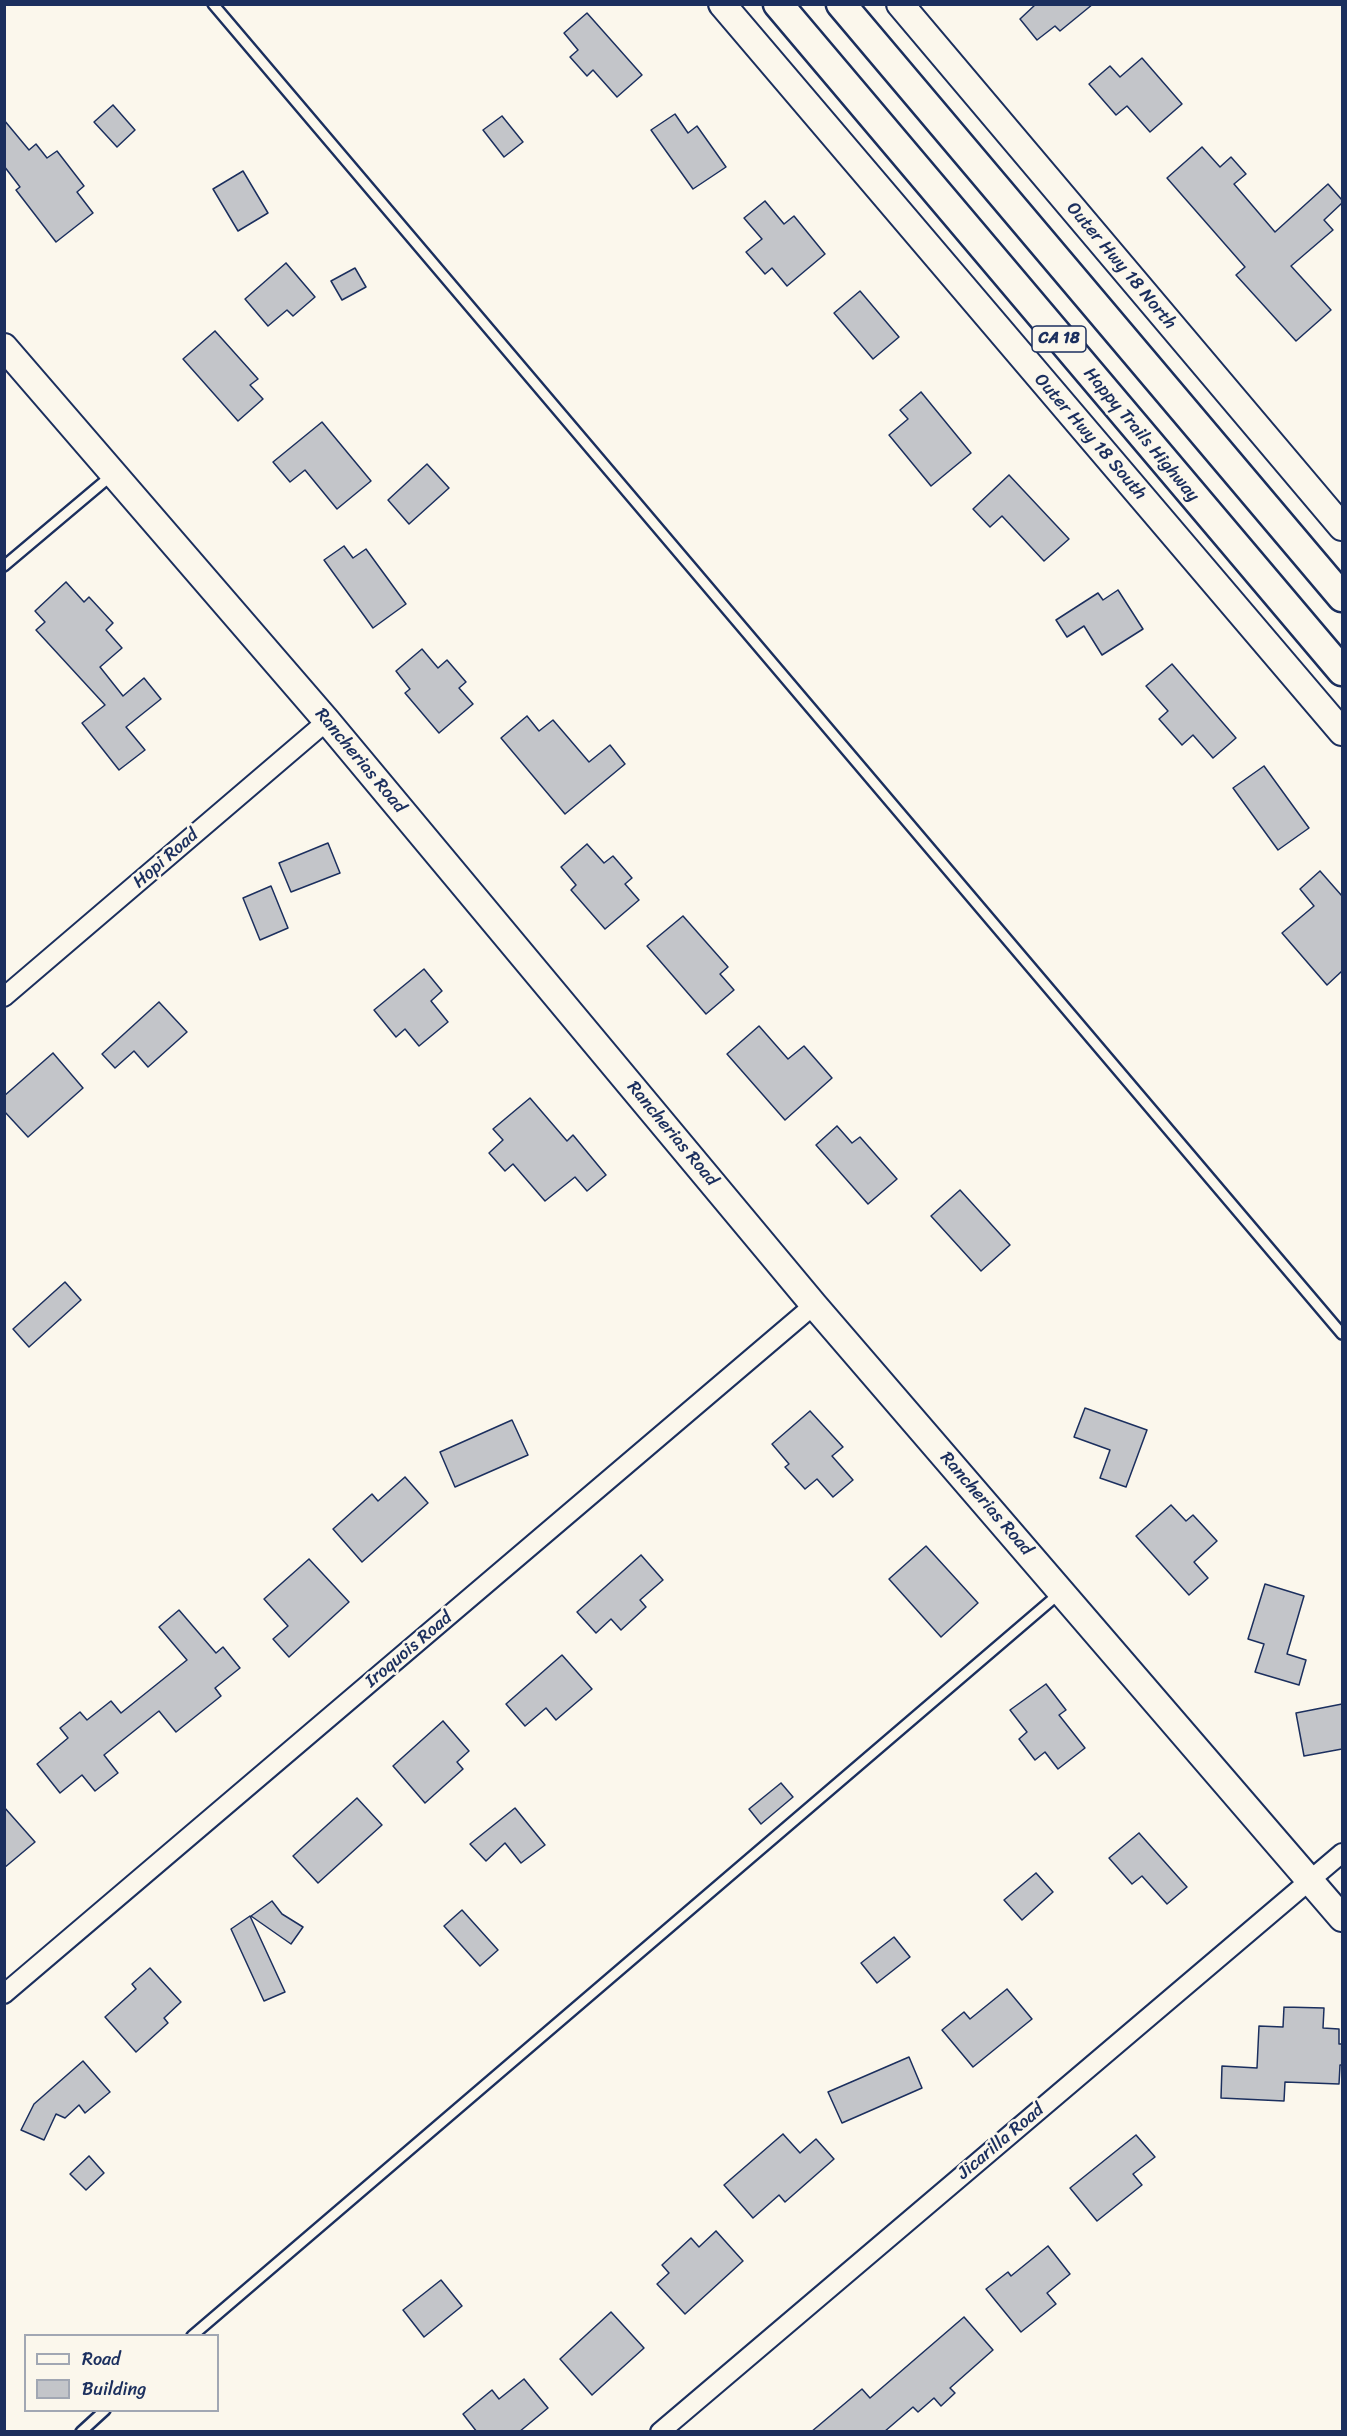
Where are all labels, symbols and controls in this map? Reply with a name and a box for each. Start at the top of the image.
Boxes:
street label: Outer Hwy 18 North [1062,198,1180,334]
road number: CA 18 [1032,326,1086,352]
street label: Happy Trails Highway [1079,363,1203,507]
street label: Outer Hwy 18 South [1029,369,1151,505]
street label: Rancherias Road [310,704,410,818]
street label: Hopi Road [129,825,203,893]
street label: Rancherias Road [622,1077,722,1191]
street label: Rancherias Road [935,1448,1037,1560]
street label: Iroquois Road [361,1607,457,1693]
street label: Jicarilla Road [953,2100,1049,2184]
legend [24,2334,219,2412]
text: Road [82,2343,121,2375]
text: Building [82,2373,146,2405]

